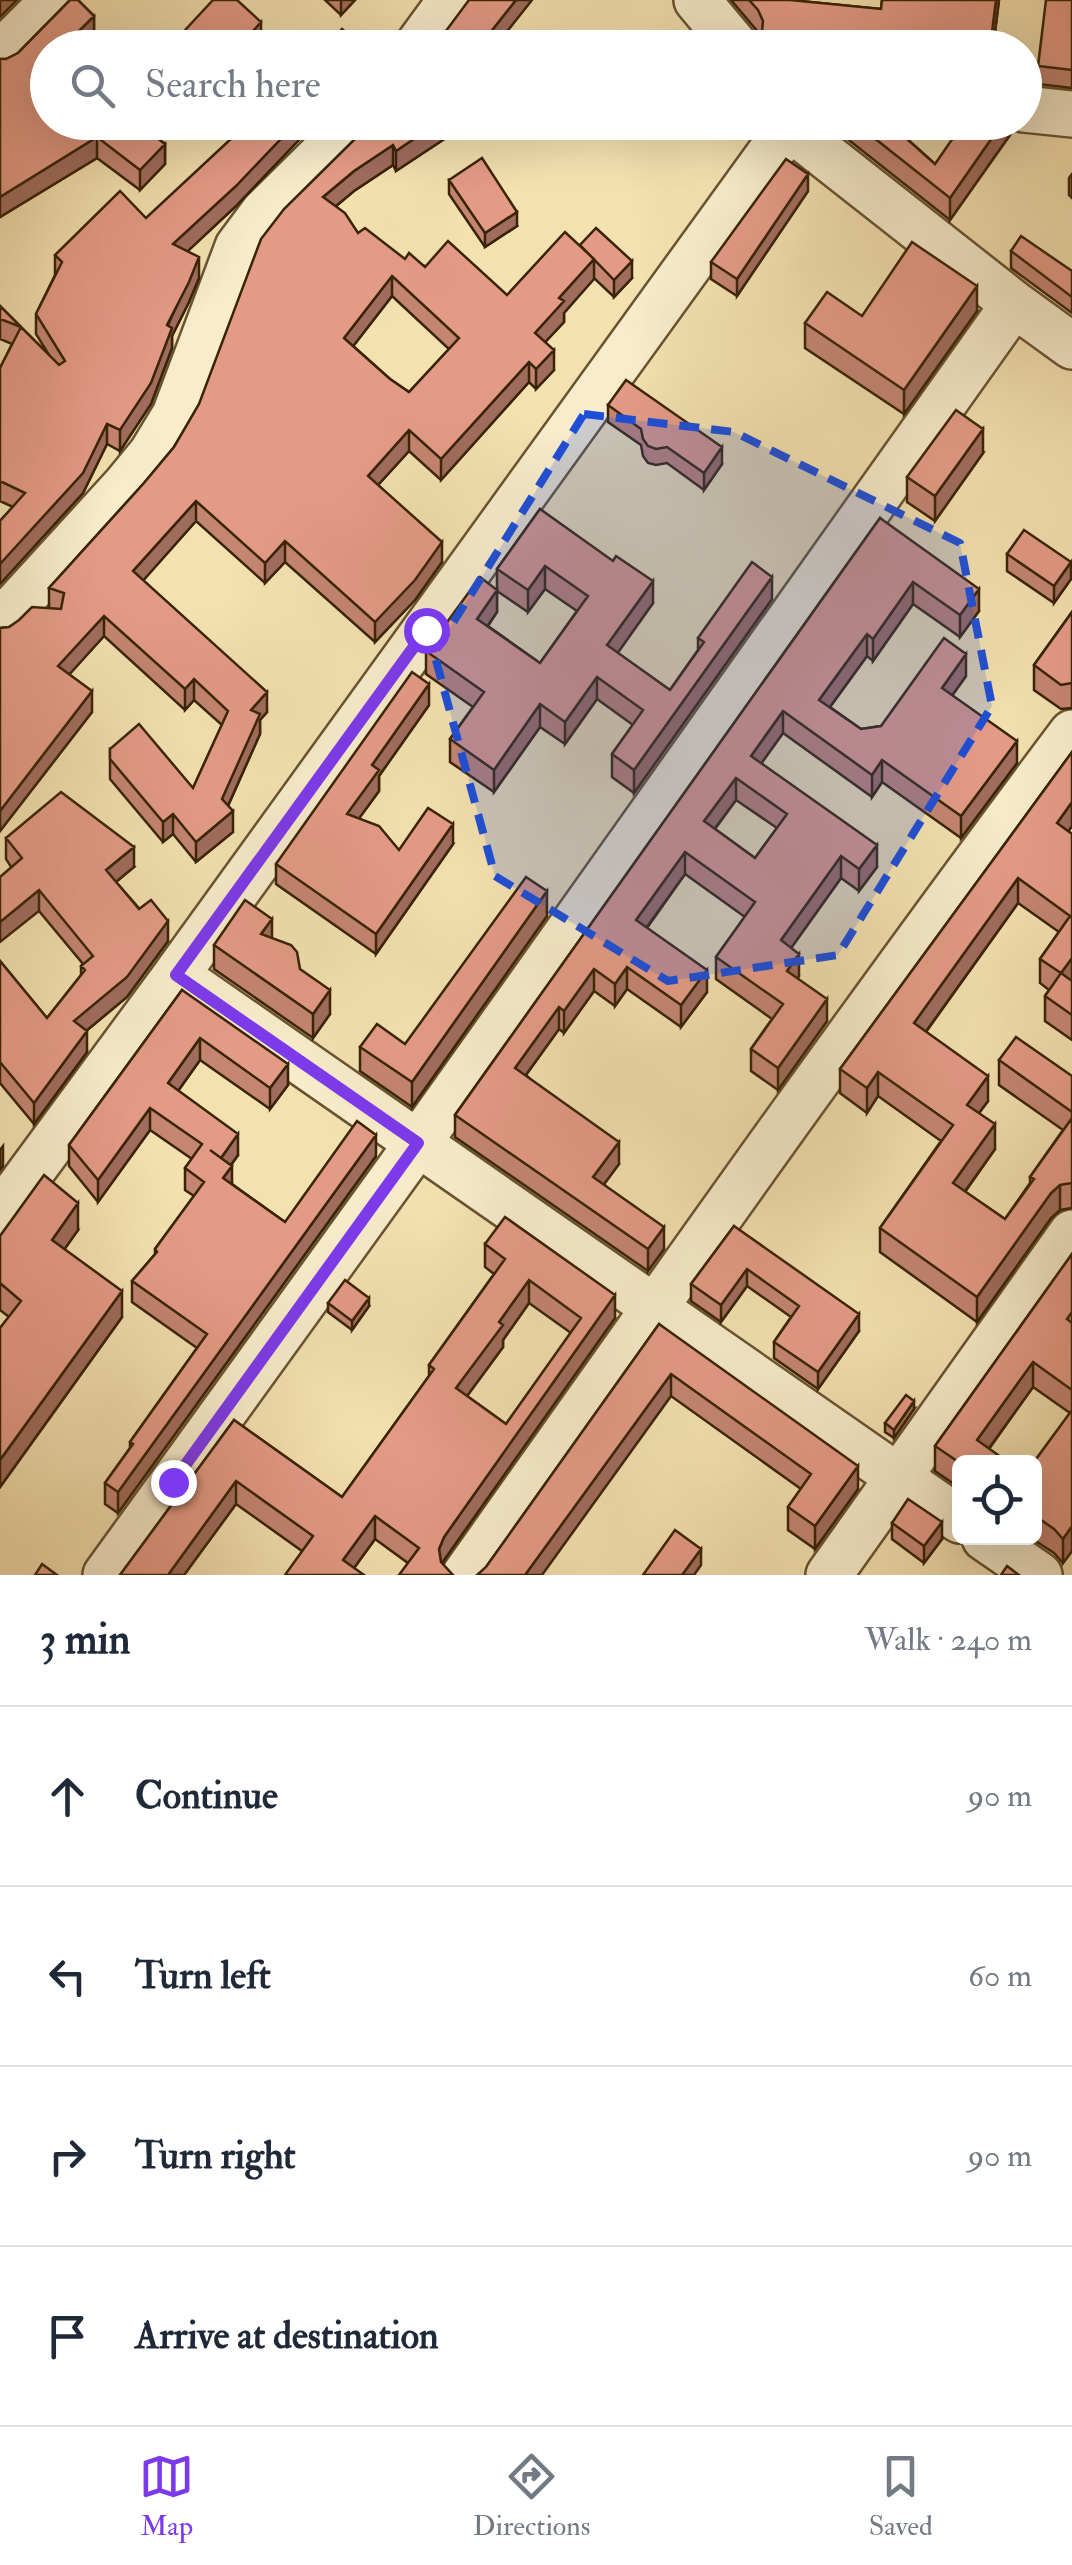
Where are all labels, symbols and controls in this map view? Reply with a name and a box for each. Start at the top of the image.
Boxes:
search box [30,30,1042,140]
icon: search [65,58,120,113]
text: Search here [145,61,321,109]
route start [404,608,450,654]
map controls [952,1455,1042,1545]
button: locate [952,1455,1042,1545]
route end [151,1460,197,1506]
text: 3 min [40,1614,130,1666]
text: Walk · 240 m [864,1620,1032,1660]
icon: ahead [40,1769,95,1824]
text: Continue [135,1772,278,1820]
text: 90 m [968,1776,1032,1816]
icon: left [40,1949,95,2004]
text: Turn left [135,1952,271,2000]
text: 60 m [968,1956,1032,1996]
icon: right [40,2129,95,2184]
text: Turn right [135,2132,296,2180]
text: 90 m [968,2136,1032,2176]
icon: arrive [40,2309,95,2364]
text: Arrive at destination [135,2312,439,2360]
tab: Map [139,2449,194,2544]
tab: Directions [473,2449,590,2544]
tab: Saved [869,2449,933,2544]

